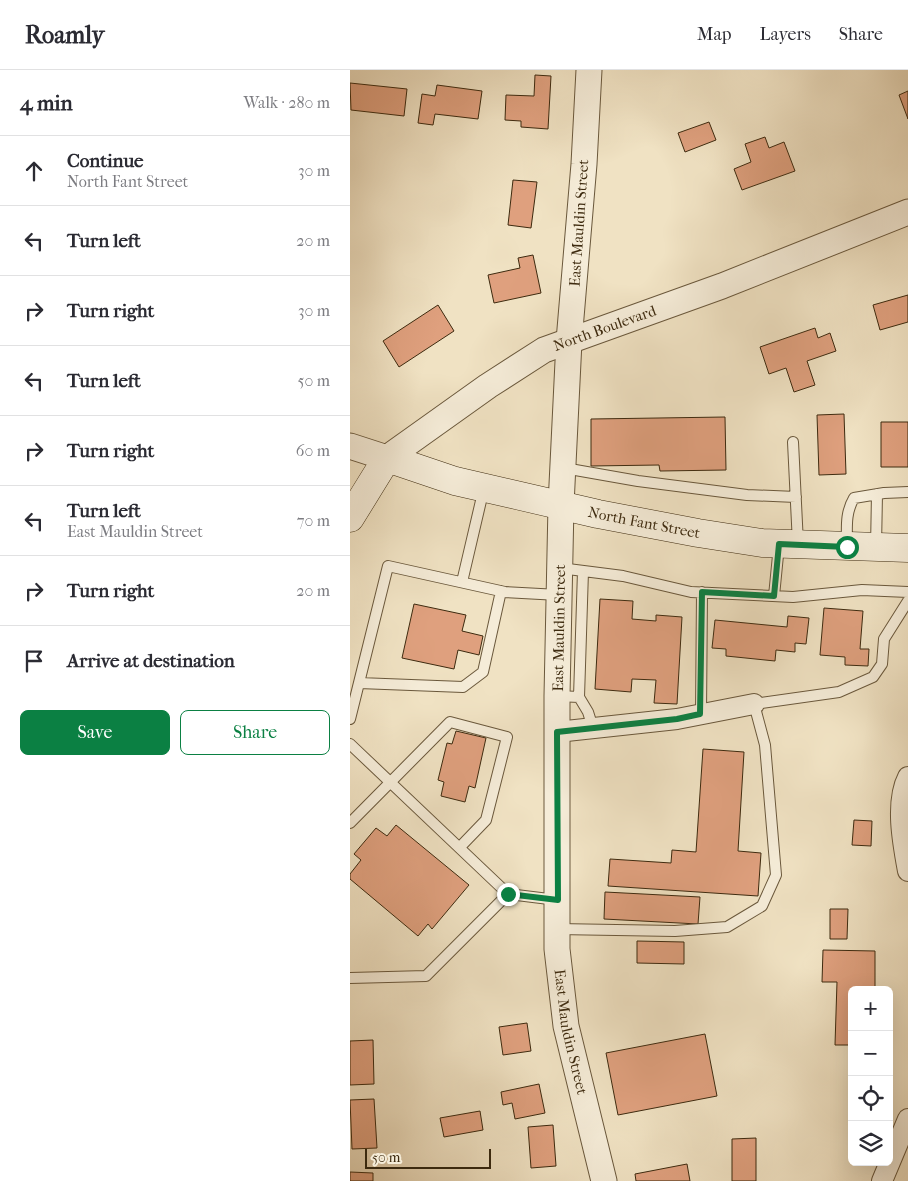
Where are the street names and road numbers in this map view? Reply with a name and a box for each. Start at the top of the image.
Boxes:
street label: East Mauldin Street [566,158,592,287]
street label: North Boulevard [551,301,659,355]
street label: North Fant Street [586,503,702,542]
street label: East Mauldin Street [549,563,569,692]
street label: East Mauldin Street [550,968,592,1097]

